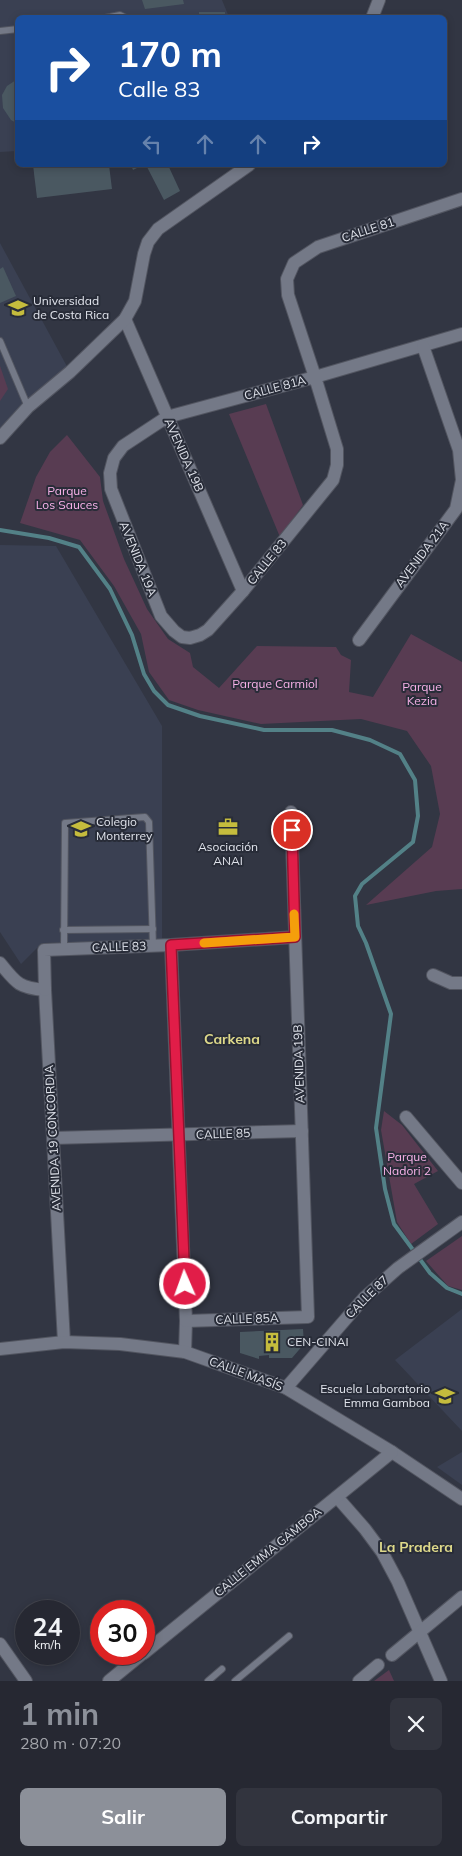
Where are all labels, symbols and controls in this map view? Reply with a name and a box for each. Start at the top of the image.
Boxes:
text: 170 m [118,32,222,76]
icon: right [35,35,100,100]
text: Calle 83 [118,75,200,103]
icon: left [138,130,166,158]
icon: ahead [191,130,219,158]
icon: ahead [244,130,272,158]
icon: right [297,130,325,158]
street label: CALLE 81 [340,214,396,245]
place label: Universidad de Costa Rica [33,293,109,322]
school or university icon: Universidad de Costa Rica [7,297,29,319]
street label: CALLE 81A [242,372,308,403]
street label: AVENIDA 19B [162,416,207,494]
park label: Parque Los Sauces [36,483,98,512]
street label: AVENIDA 21A [392,517,452,590]
street label: AVENIDA 19A [117,519,160,599]
street label: CALLE 83 [244,536,290,588]
park label: Parque Carmiol [232,676,318,691]
park label: Parque Kezia [402,679,442,708]
pin [271,809,313,851]
place label: Colegio Monterrey [96,814,153,843]
office icon: Asociación ANAI [217,816,239,838]
icon: arrive [278,816,306,844]
school or university icon: Colegio Monterrey [70,818,92,840]
place label: Asociación ANAI [198,839,258,868]
street label: CALLE 83 [91,938,146,955]
street label: AVENIDA 19B [290,1024,307,1104]
district label: Carkena [204,1030,260,1048]
street label: AVENIDA 19 CONCORDIA [41,1064,64,1212]
street label: CALLE 85 [195,1125,250,1142]
park label: Parque Nadori 2 [383,1149,431,1178]
position arrow [158,1257,210,1309]
street label: CALLE 87 [342,1272,391,1321]
street label: CALLE 85A [215,1310,279,1327]
building icon: CEN-CINAI [261,1331,283,1353]
place label: CEN-CINAI [287,1334,349,1349]
street label: CALLE MASÍS [207,1353,285,1394]
place label: Escuela Laboratorio Emma Gamboa [320,1381,430,1410]
school or university icon: Escuela Laboratorio Emma Gamboa [434,1385,456,1407]
street label: CALLE EMMA GAMBOA [211,1504,324,1600]
district label: La Pradera [379,1538,453,1556]
speed limit sign: 30 [90,1600,155,1665]
text: 24 [32,1611,63,1642]
text: km/h [34,1637,61,1652]
text: 1 min [20,1695,99,1733]
button: close [390,1698,442,1750]
text: 280 m · 07:20 [20,1733,121,1753]
button: Salir [20,1788,226,1846]
button: Compartir [236,1788,442,1846]

